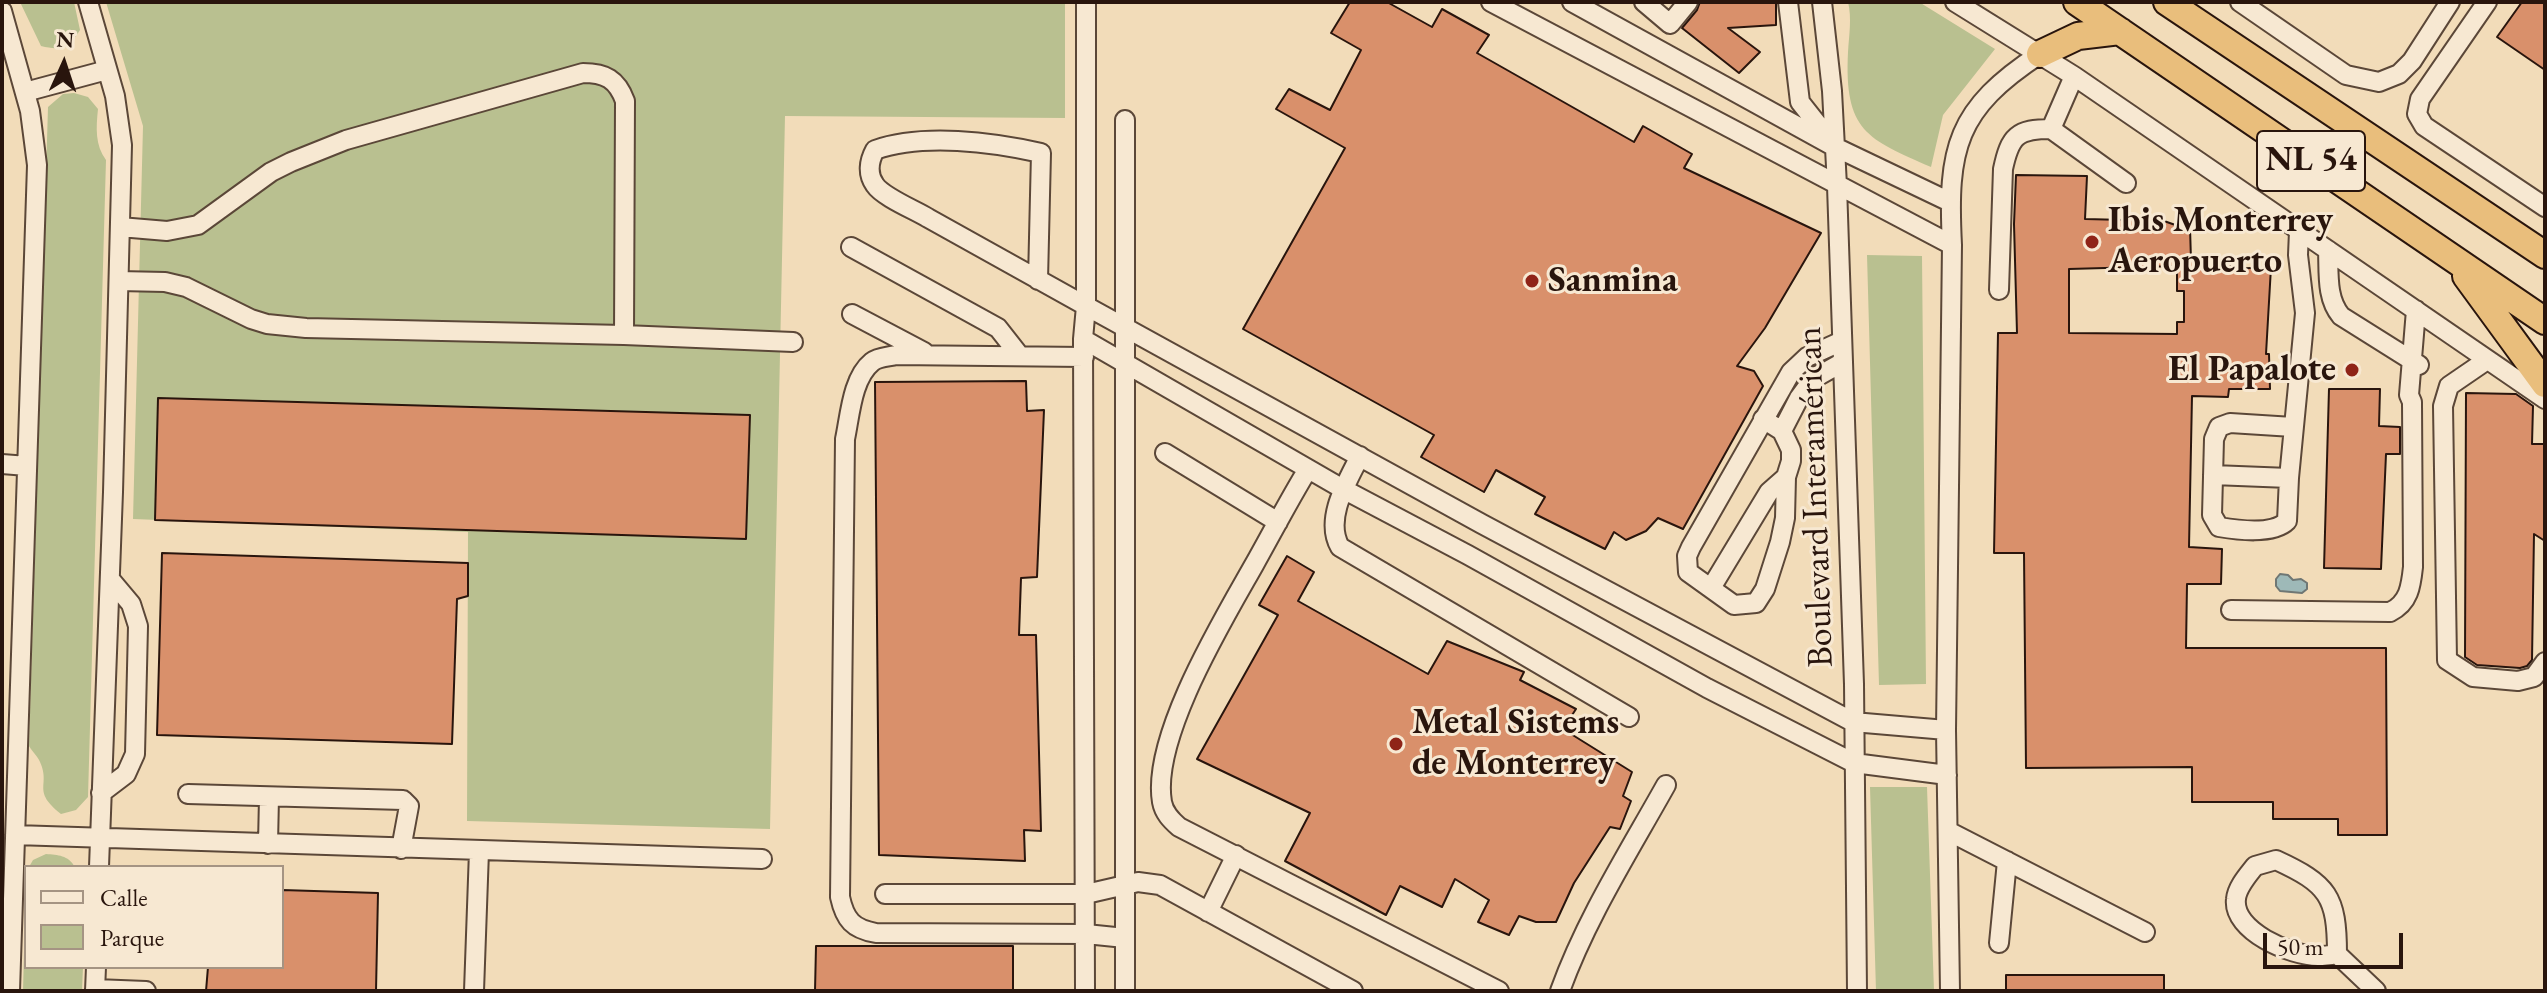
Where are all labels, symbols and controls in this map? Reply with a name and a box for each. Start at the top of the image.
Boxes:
north arrow [24,24,104,104]
text: N [56,25,75,54]
road number: NL 54 [2257,131,2365,191]
place label: Ibis Monterrey Aeropuerto [2108,199,2333,284]
marker: Ibis Monterrey Aeropuerto [2083,233,2101,251]
place label: Sanmina [1548,259,1678,303]
marker: Sanmina [1523,272,1541,290]
street label: Boulevard Interamérican [1788,326,1844,668]
place label: El Papalote [2168,348,2336,392]
marker: El Papalote [2343,361,2361,379]
place label: Metal Sistems de Monterrey [1412,701,1619,786]
marker: Metal Sistems de Monterrey [1387,735,1405,753]
legend [24,865,284,969]
text: Calle [100,882,148,913]
scale bar [2267,917,2407,967]
text: Parque [100,922,164,953]
text: 50 m [2277,931,2324,962]

